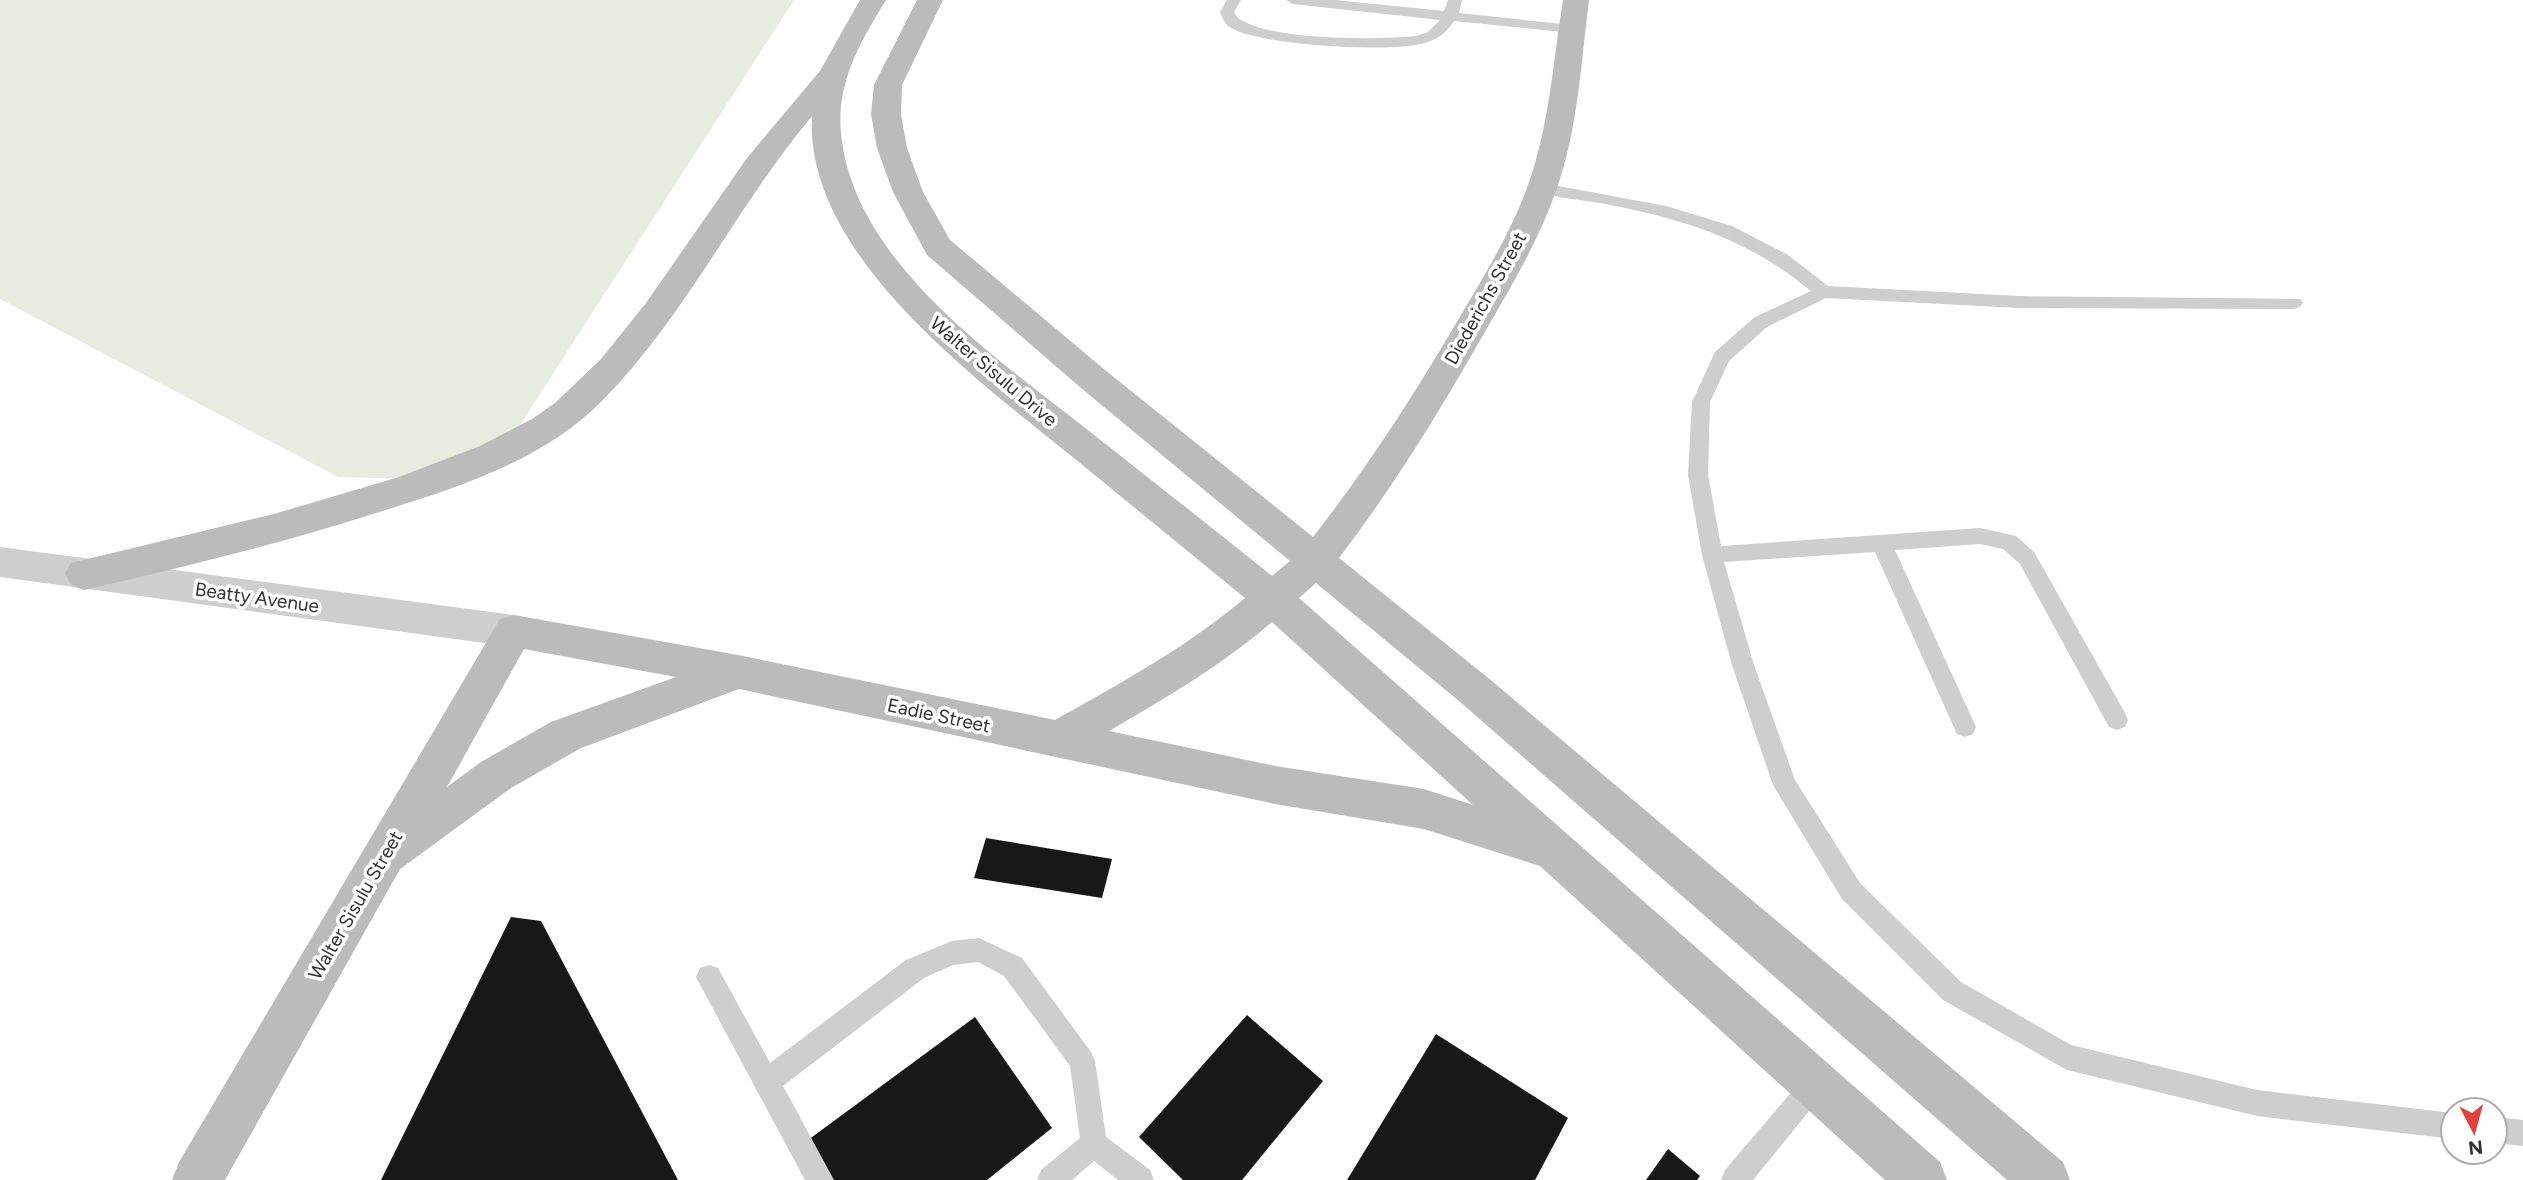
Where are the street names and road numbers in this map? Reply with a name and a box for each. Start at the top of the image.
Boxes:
street label: Diederichs Street [1440,228,1531,368]
street label: Walter Sisulu Drive [925,312,1062,431]
street label: Beatty Avenue [193,577,320,618]
street label: Eadie Street [885,693,993,738]
street label: Walter Sisulu Street [303,827,407,984]

